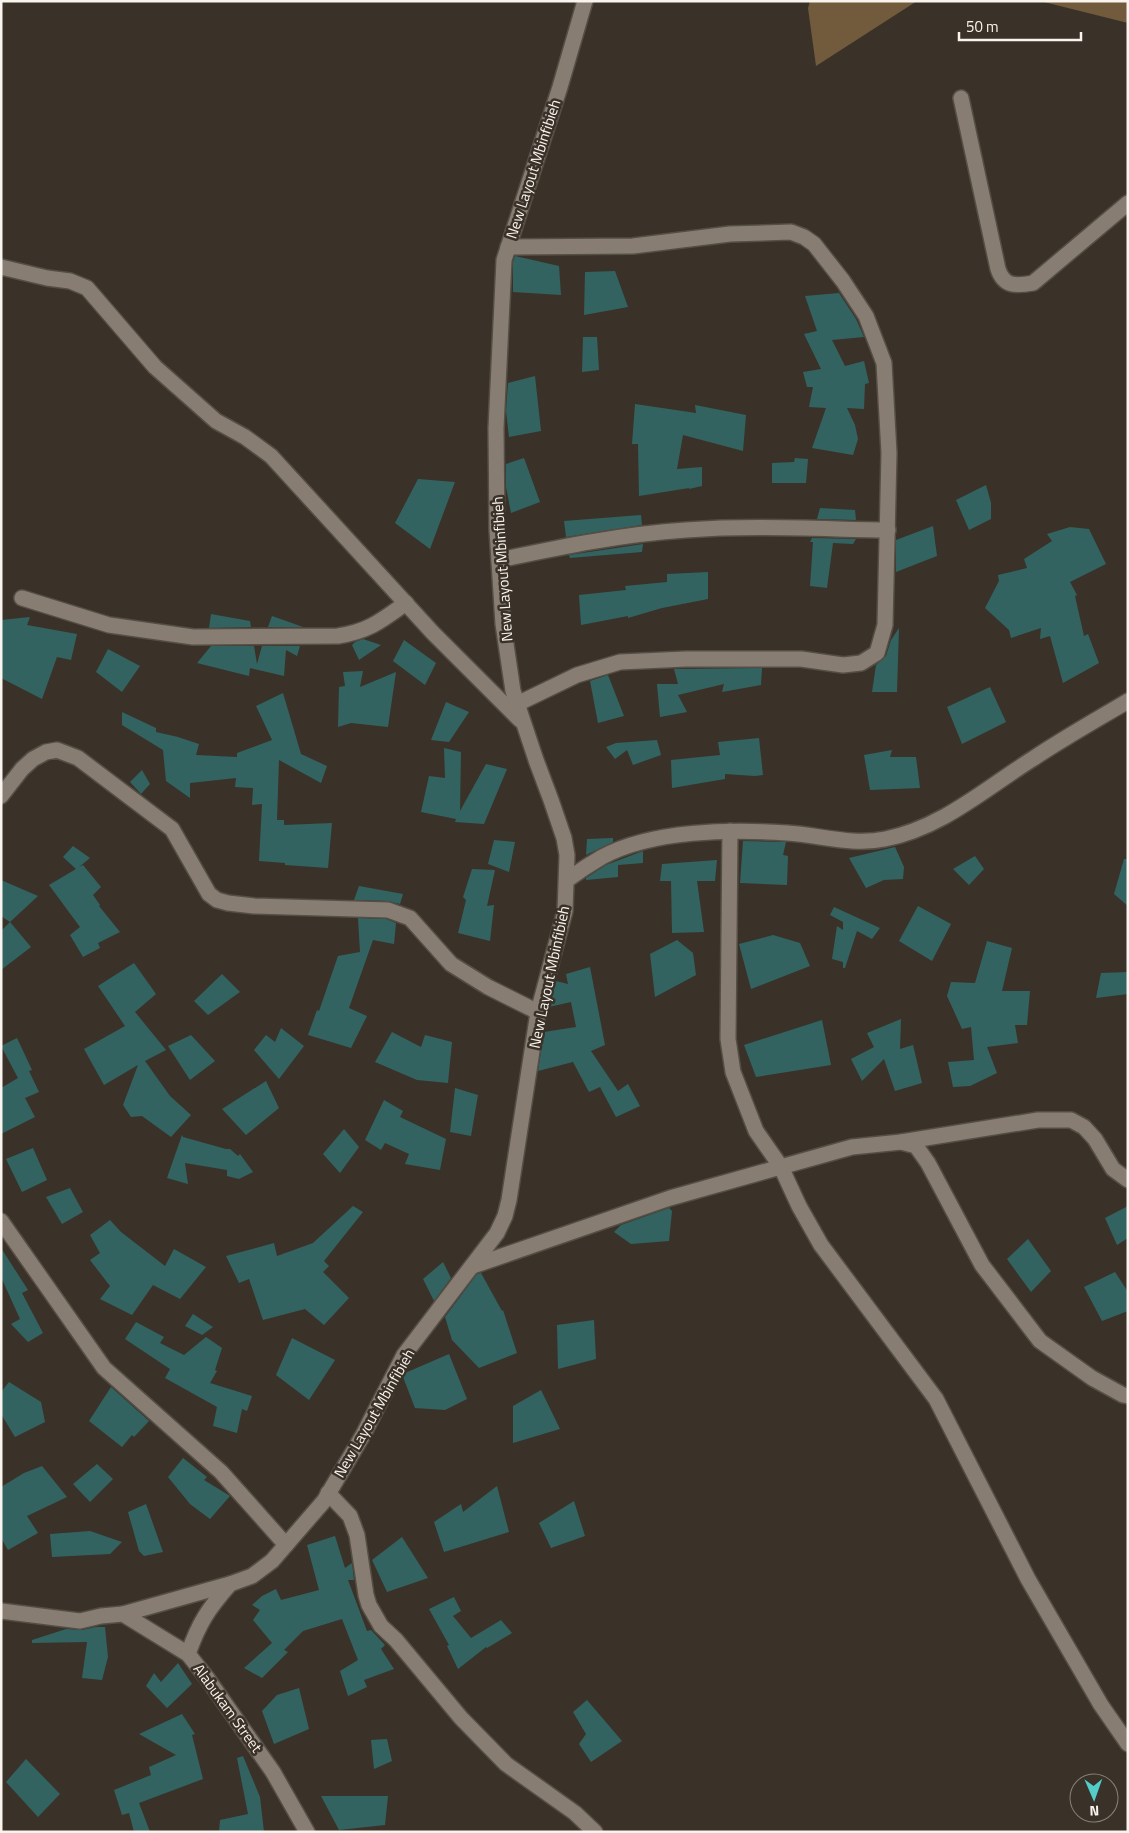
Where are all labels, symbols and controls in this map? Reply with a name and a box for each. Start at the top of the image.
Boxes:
scale bar [959,10,1082,42]
text: 50 m [966,15,999,38]
street label: New Layout Mbinfibieh [500,96,566,242]
street label: New Layout Mbinfibieh [485,496,519,642]
street label: New Layout Mbinfibieh [523,904,575,1050]
street label: New Layout Mbinfibieh [328,1344,420,1482]
street label: Alabukam Street [188,1659,269,1758]
north arrow [1069,1773,1119,1823]
text: N [1089,1801,1100,1822]

